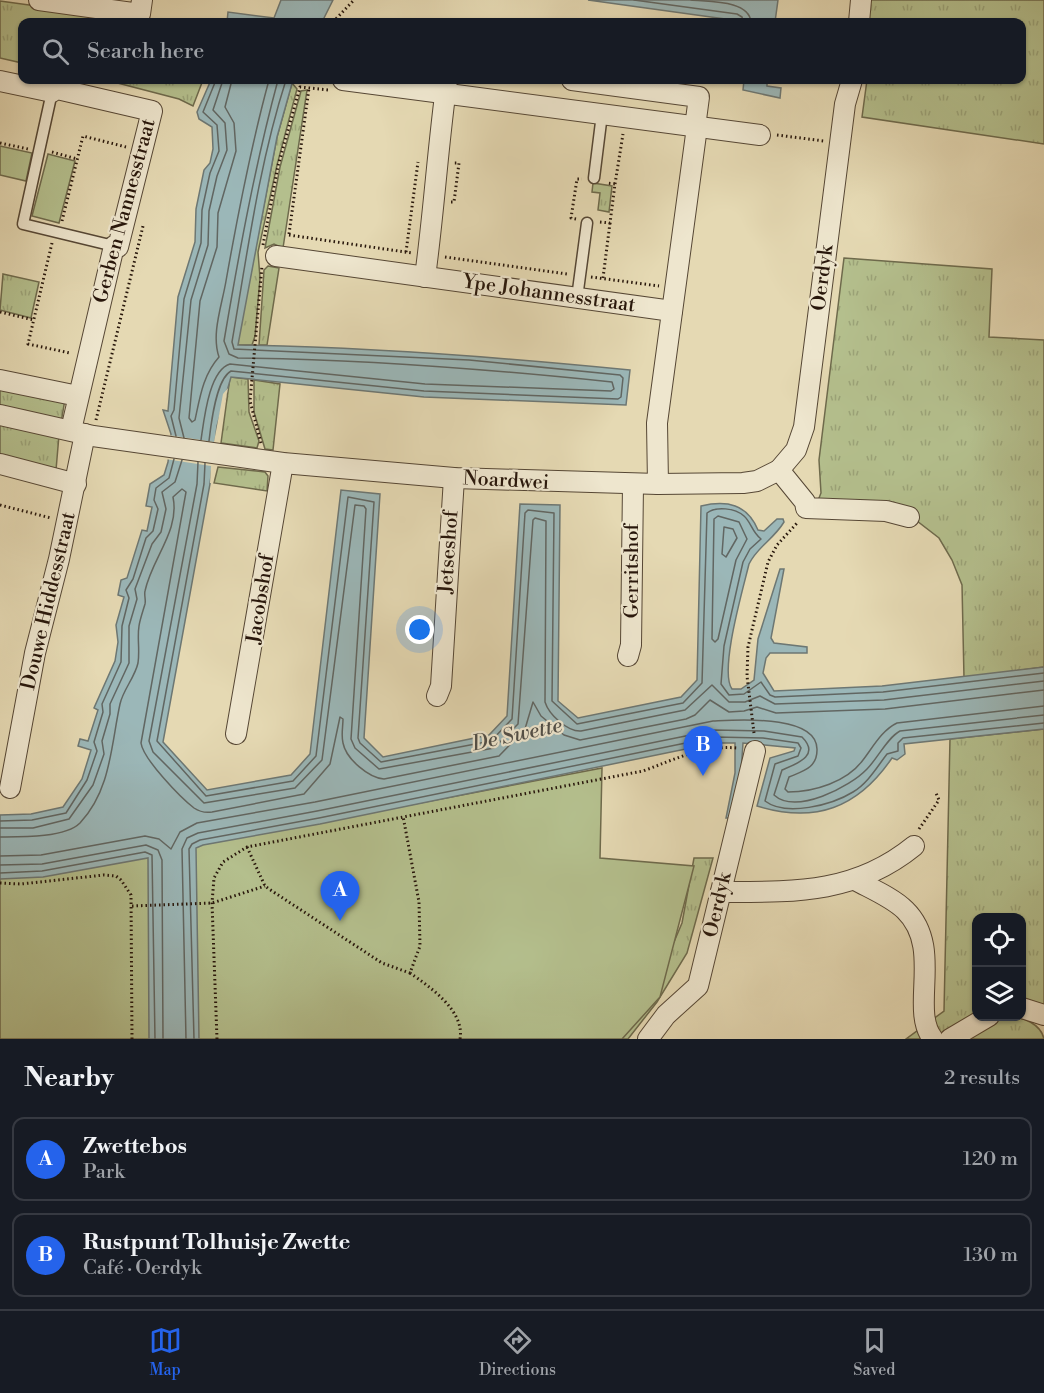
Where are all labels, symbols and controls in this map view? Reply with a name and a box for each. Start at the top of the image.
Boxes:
search box [18,18,1026,84]
icon: search [39,35,72,68]
text: Search here [87,38,204,65]
street label: Gerben Nannesstraat [88,116,162,306]
street label: Oerdyk [807,242,840,312]
street label: Ype Johannesstraat [460,269,637,318]
street label: Noardwei [462,466,550,496]
street label: Douwe Hiddesstraat [16,509,82,693]
street label: Jetseshof [434,509,464,595]
street label: Gerritshof [620,523,645,619]
street label: Jacobshof [241,552,281,646]
your location [405,615,434,644]
water label: De Swette [468,713,565,757]
pin: B [684,726,722,776]
street label: Oerdyk [698,869,738,940]
pin: A [320,872,360,921]
map controls [972,913,1026,1021]
button: locate [972,913,1026,967]
button: layers [972,967,1026,1021]
text: Nearby [24,1062,114,1094]
text: 2 results [944,1066,1020,1091]
text: Zwettebos [83,1133,187,1160]
text: A [38,1147,53,1172]
text: 120 m [963,1147,1018,1172]
text: Park [83,1160,125,1185]
text: Rustpunt Tolhuisje Zwette [83,1229,350,1256]
text: B [38,1243,53,1268]
text: 130 m [963,1243,1018,1268]
text: Café · Oerdyk [83,1256,201,1281]
tab: Map [149,1324,182,1380]
tab: Directions [479,1324,556,1380]
tab: Saved [853,1324,895,1380]

